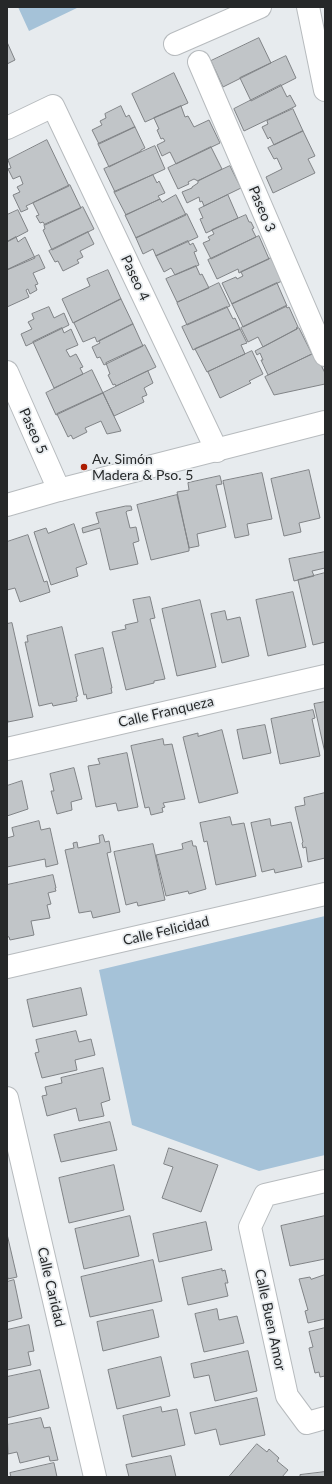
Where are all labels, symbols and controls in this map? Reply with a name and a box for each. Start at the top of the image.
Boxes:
street label: Paseo 3 [245,184,279,234]
street label: Paseo 4 [117,253,153,303]
street label: Paseo 5 [16,406,50,456]
place label: Av. Simón Madera & Pso. 5 [92,451,193,484]
marker: Av. Simón Madera & Pso. 5 [79,462,89,472]
street label: Calle Franqueza [117,693,215,731]
street label: Calle Felicidad [121,913,211,949]
street label: Calle Caridad [34,1246,68,1328]
street label: Calle Buen Amor [251,1268,289,1372]

